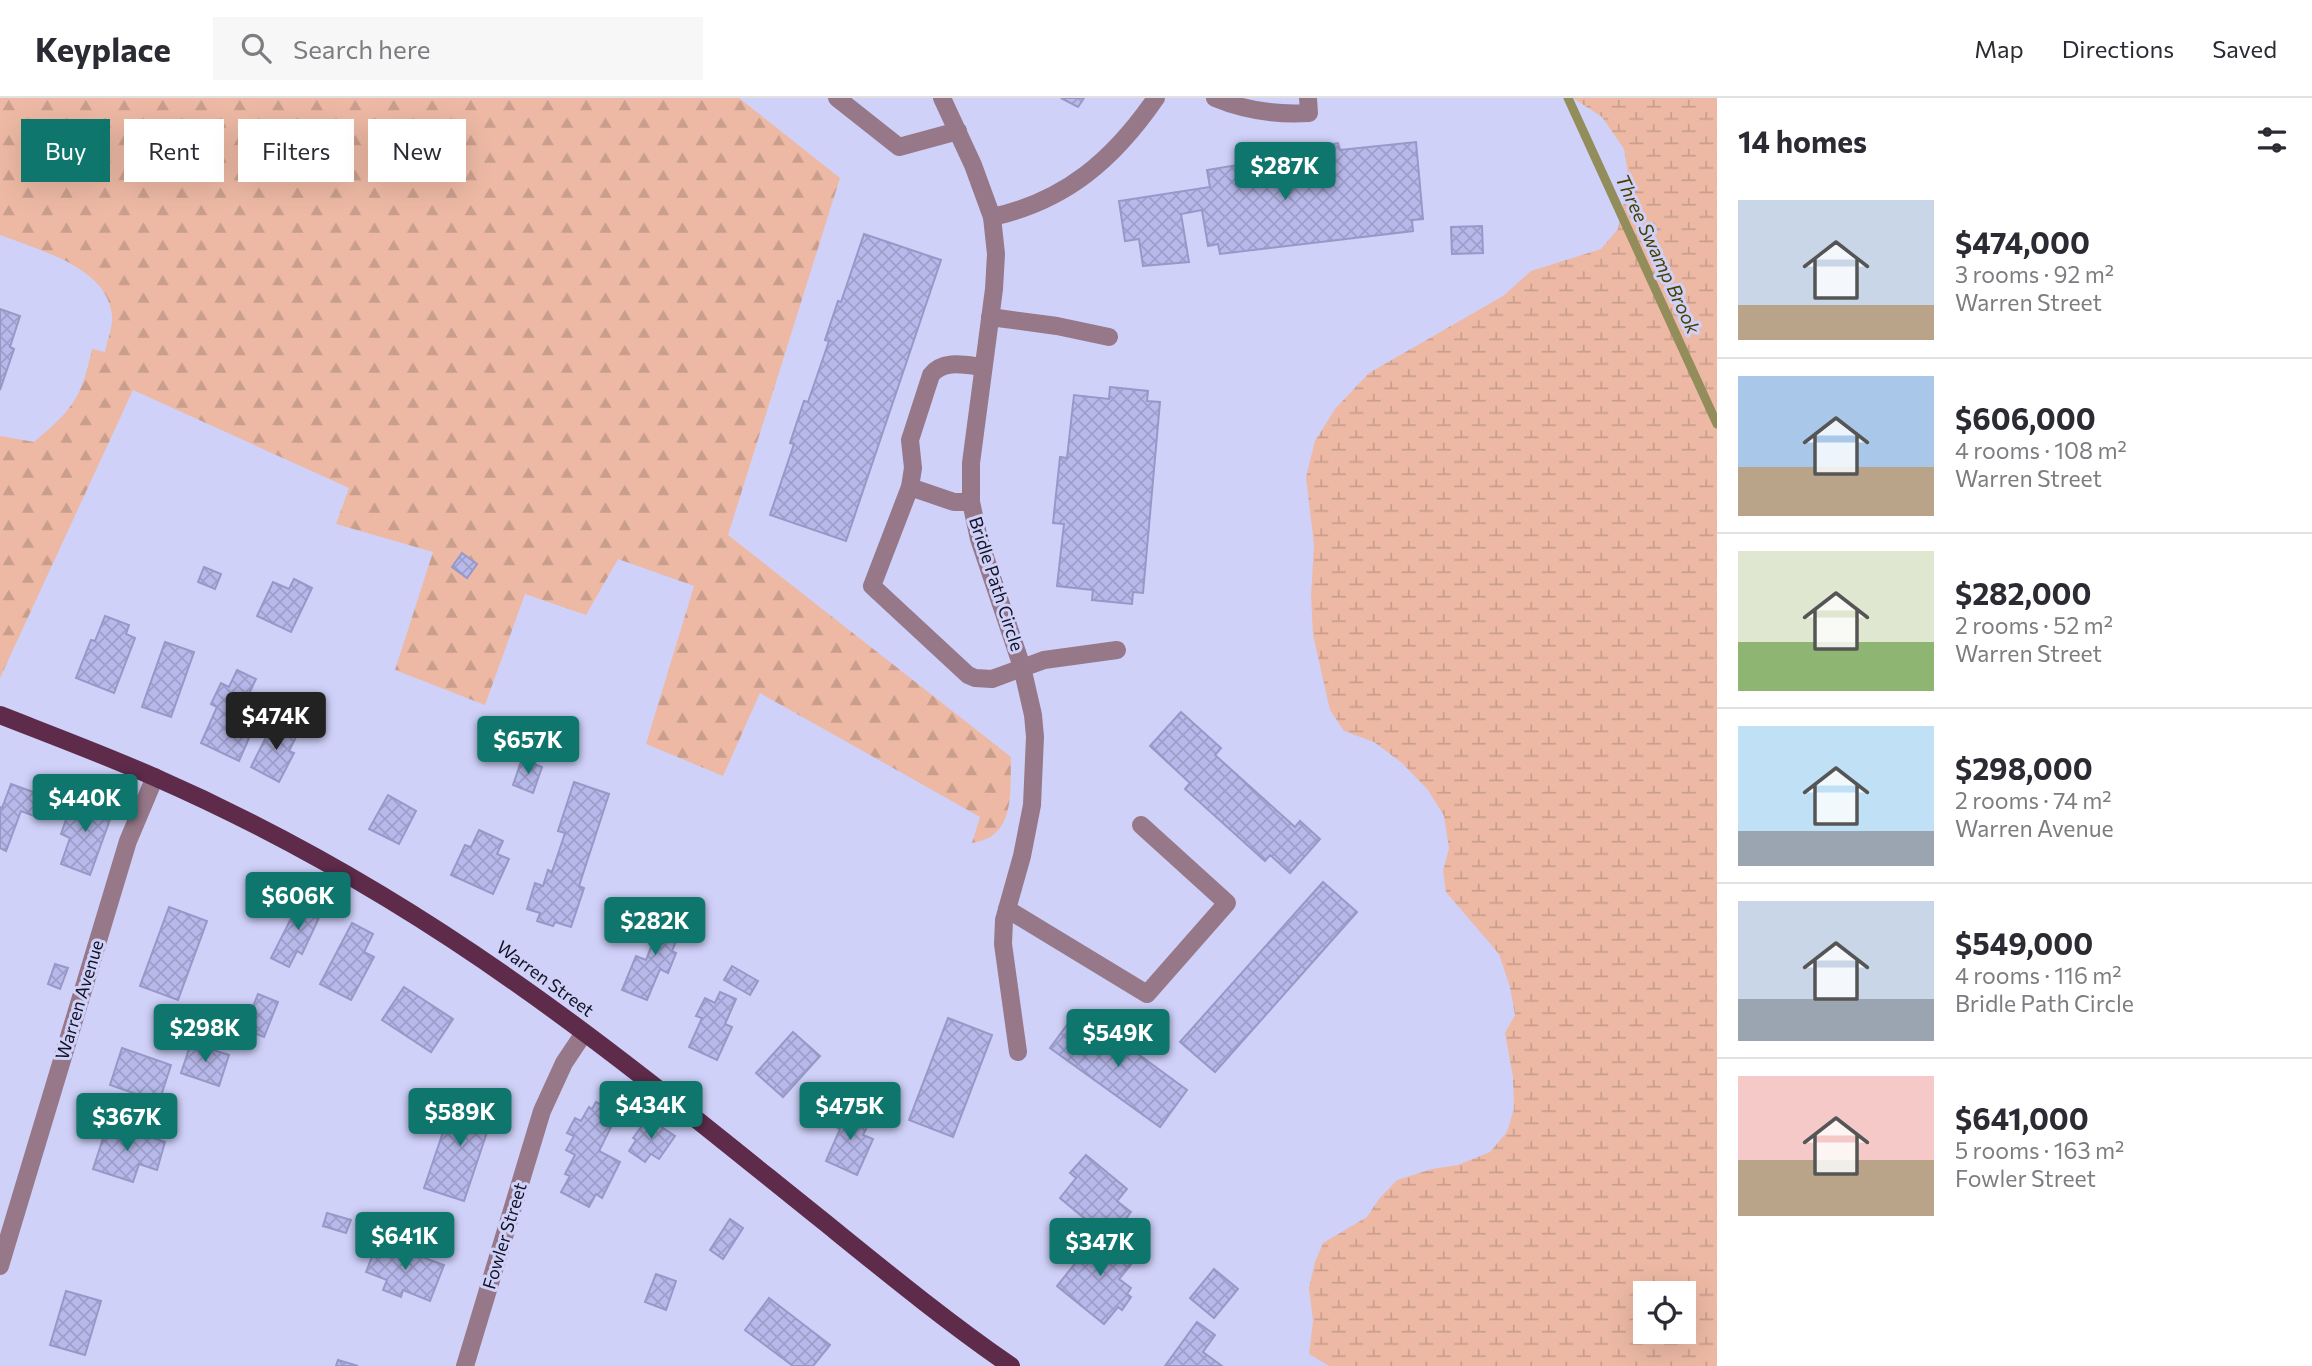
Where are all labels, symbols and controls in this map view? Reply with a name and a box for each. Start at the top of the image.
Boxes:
search box [213,17,703,80]
text: Keyplace [35,28,171,69]
icon: search [237,29,275,67]
text: Search here [293,33,430,64]
text: Map [1974,34,2024,63]
text: Directions [2062,34,2174,63]
text: Saved [2212,34,2277,63]
chip: Buy [21,119,110,182]
chip: Rent [124,119,224,182]
chip: Filters [238,119,354,182]
chip: New [368,119,466,182]
icon: filters [2253,121,2291,159]
text: 14 homes [1738,122,1867,159]
pin: $287K [1236,142,1334,202]
text: $287K [1251,151,1319,179]
water label: Three Swamp Brook [1611,170,1706,338]
text: $474,000 [1955,223,2090,260]
icon: home [1794,228,1878,312]
text: 3 rooms · 92 m² [1955,260,2114,288]
text: Warren Street [1955,288,2102,316]
text: $606,000 [1955,399,2096,436]
icon: home [1794,404,1878,488]
text: 4 rooms · 108 m² [1955,436,2127,464]
text: Warren Street [1955,464,2102,492]
street label: Bridle Path Circle [965,514,1029,654]
text: $282,000 [1955,574,2091,611]
icon: home [1794,579,1878,663]
text: 2 rooms · 52 m² [1955,611,2113,639]
text: Warren Street [1955,639,2102,667]
pin: $474K [227,692,325,752]
text: $474K [242,701,310,729]
pin: $657K [479,716,577,776]
text: $657K [493,725,563,753]
text: $298,000 [1955,749,2093,786]
icon: home [1794,754,1878,838]
pin: $440K [36,774,134,834]
text: $440K [49,783,121,811]
text: 2 rooms · 74 m² [1955,786,2111,814]
text: Warren Avenue [1955,814,2114,842]
pin: $606K [249,872,347,932]
text: $606K [262,881,334,909]
pin: $282K [606,898,704,957]
text: $282K [620,906,690,934]
text: $549,000 [1955,924,2093,961]
icon: home [1794,929,1878,1013]
street label: Warren Street [493,935,599,1021]
street label: Warren Avenue [50,937,108,1062]
text: 4 rooms · 116 m² [1955,961,2122,989]
text: Bridle Path Circle [1955,989,2134,1017]
pin: $298K [156,1004,254,1064]
pin: $549K [1069,1010,1167,1069]
text: $298K [170,1013,240,1041]
text: $549K [1083,1018,1154,1046]
pin: $434K [602,1082,700,1141]
pin: $475K [801,1082,899,1142]
pin: $589K [411,1088,509,1148]
text: $434K [616,1090,686,1118]
text: $475K [816,1091,884,1119]
pin: $367K [78,1094,176,1153]
text: $589K [424,1097,496,1125]
text: $641,000 [1955,1099,2089,1136]
text: $367K [92,1102,162,1130]
icon: home [1794,1104,1878,1188]
text: 5 rooms · 163 m² [1955,1136,2124,1164]
text: Fowler Street [1955,1164,2096,1192]
street label: Fowler Street [477,1180,531,1292]
pin: $641K [356,1212,454,1272]
pin: $347K [1051,1218,1149,1278]
text: $641K [371,1221,439,1249]
text: $347K [1066,1227,1134,1255]
map controls [1633,1281,1696,1344]
button: locate [1633,1281,1696,1344]

